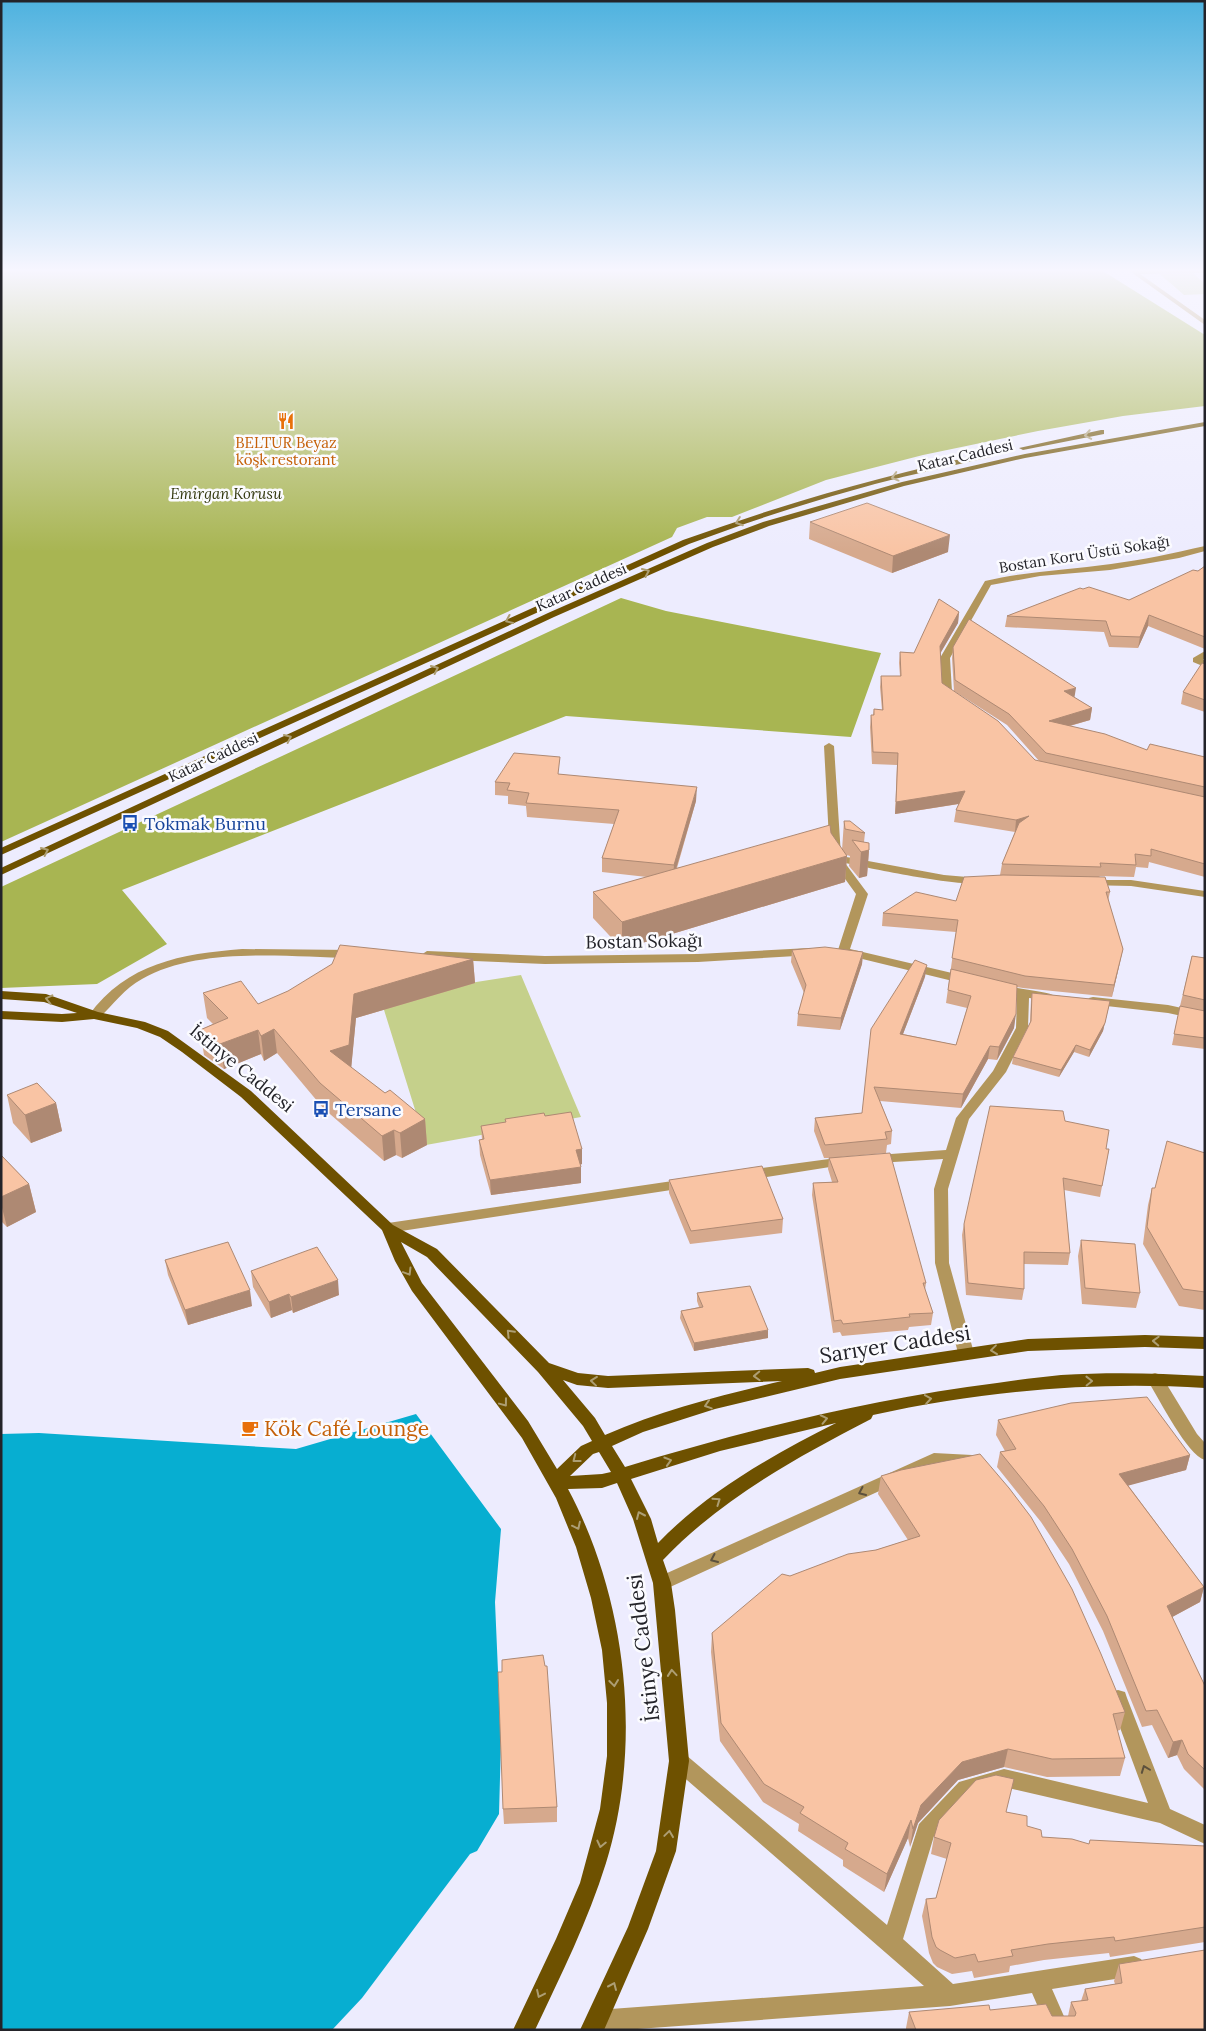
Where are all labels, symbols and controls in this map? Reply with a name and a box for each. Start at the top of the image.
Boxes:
restaurant icon: BELTUR Beyaz köşk restorant [276,411,296,431]
one-way arrow [1083,429,1092,440]
place label: BELTUR Beyaz köşk restorant [235,433,337,469]
street label: Katar Caddesi [915,435,1015,475]
one-way arrow [891,471,899,481]
park label: Emirgan Korusu [170,484,282,503]
one-way arrow [735,516,744,526]
street label: Bostan Koru Üstü Sokağı [997,531,1171,577]
street label: Katar Caddesi [533,559,629,615]
one-way arrow [641,568,650,579]
one-way arrow [505,614,514,625]
one-way arrow [430,665,439,675]
street label: Katar Caddesi [165,728,261,786]
one-way arrow [283,734,292,744]
place label: Tokmak Burnu [144,812,266,835]
bus stop icon: Tokmak Burnu [120,813,140,833]
one-way arrow [40,847,49,857]
street label: Bostan Sokağı [585,928,703,954]
one-way arrow [45,994,54,1005]
street label: İstinye Caddesi [185,1019,299,1117]
place label: Tersane [335,1098,402,1121]
bus stop icon: Tersane [311,1099,331,1119]
one-way arrow [402,1267,412,1276]
street label: Sarıyer Caddesi [818,1319,972,1369]
one-way arrow [506,1330,515,1339]
one-way arrow [1152,1336,1160,1347]
one-way arrow [990,1344,998,1355]
one-way arrow [752,1371,760,1382]
one-way arrow [1085,1375,1093,1386]
one-way arrow [590,1376,598,1387]
one-way arrow [923,1394,932,1404]
one-way arrow [499,1397,507,1406]
one-way arrow [704,1400,713,1410]
one-way arrow [820,1414,829,1425]
place label: Kök Café Lounge [264,1415,429,1442]
cafe icon: Kök Café Lounge [240,1418,260,1438]
one-way arrow [573,1453,582,1461]
one-way arrow [663,1457,671,1467]
one-way arrow [858,1486,867,1496]
one-way arrow [711,1498,721,1507]
one-way arrow [635,1511,646,1520]
one-way arrow [571,1521,581,1530]
one-way arrow [710,1553,719,1563]
street label: İstinye Caddesi [621,1573,665,1723]
one-way arrow [666,1669,677,1677]
one-way arrow [608,1680,619,1688]
one-way arrow [1141,1765,1151,1774]
one-way arrow [663,1830,674,1838]
one-way arrow [596,1839,607,1848]
one-way arrow [606,1982,617,1991]
one-way arrow [536,1989,547,1998]

